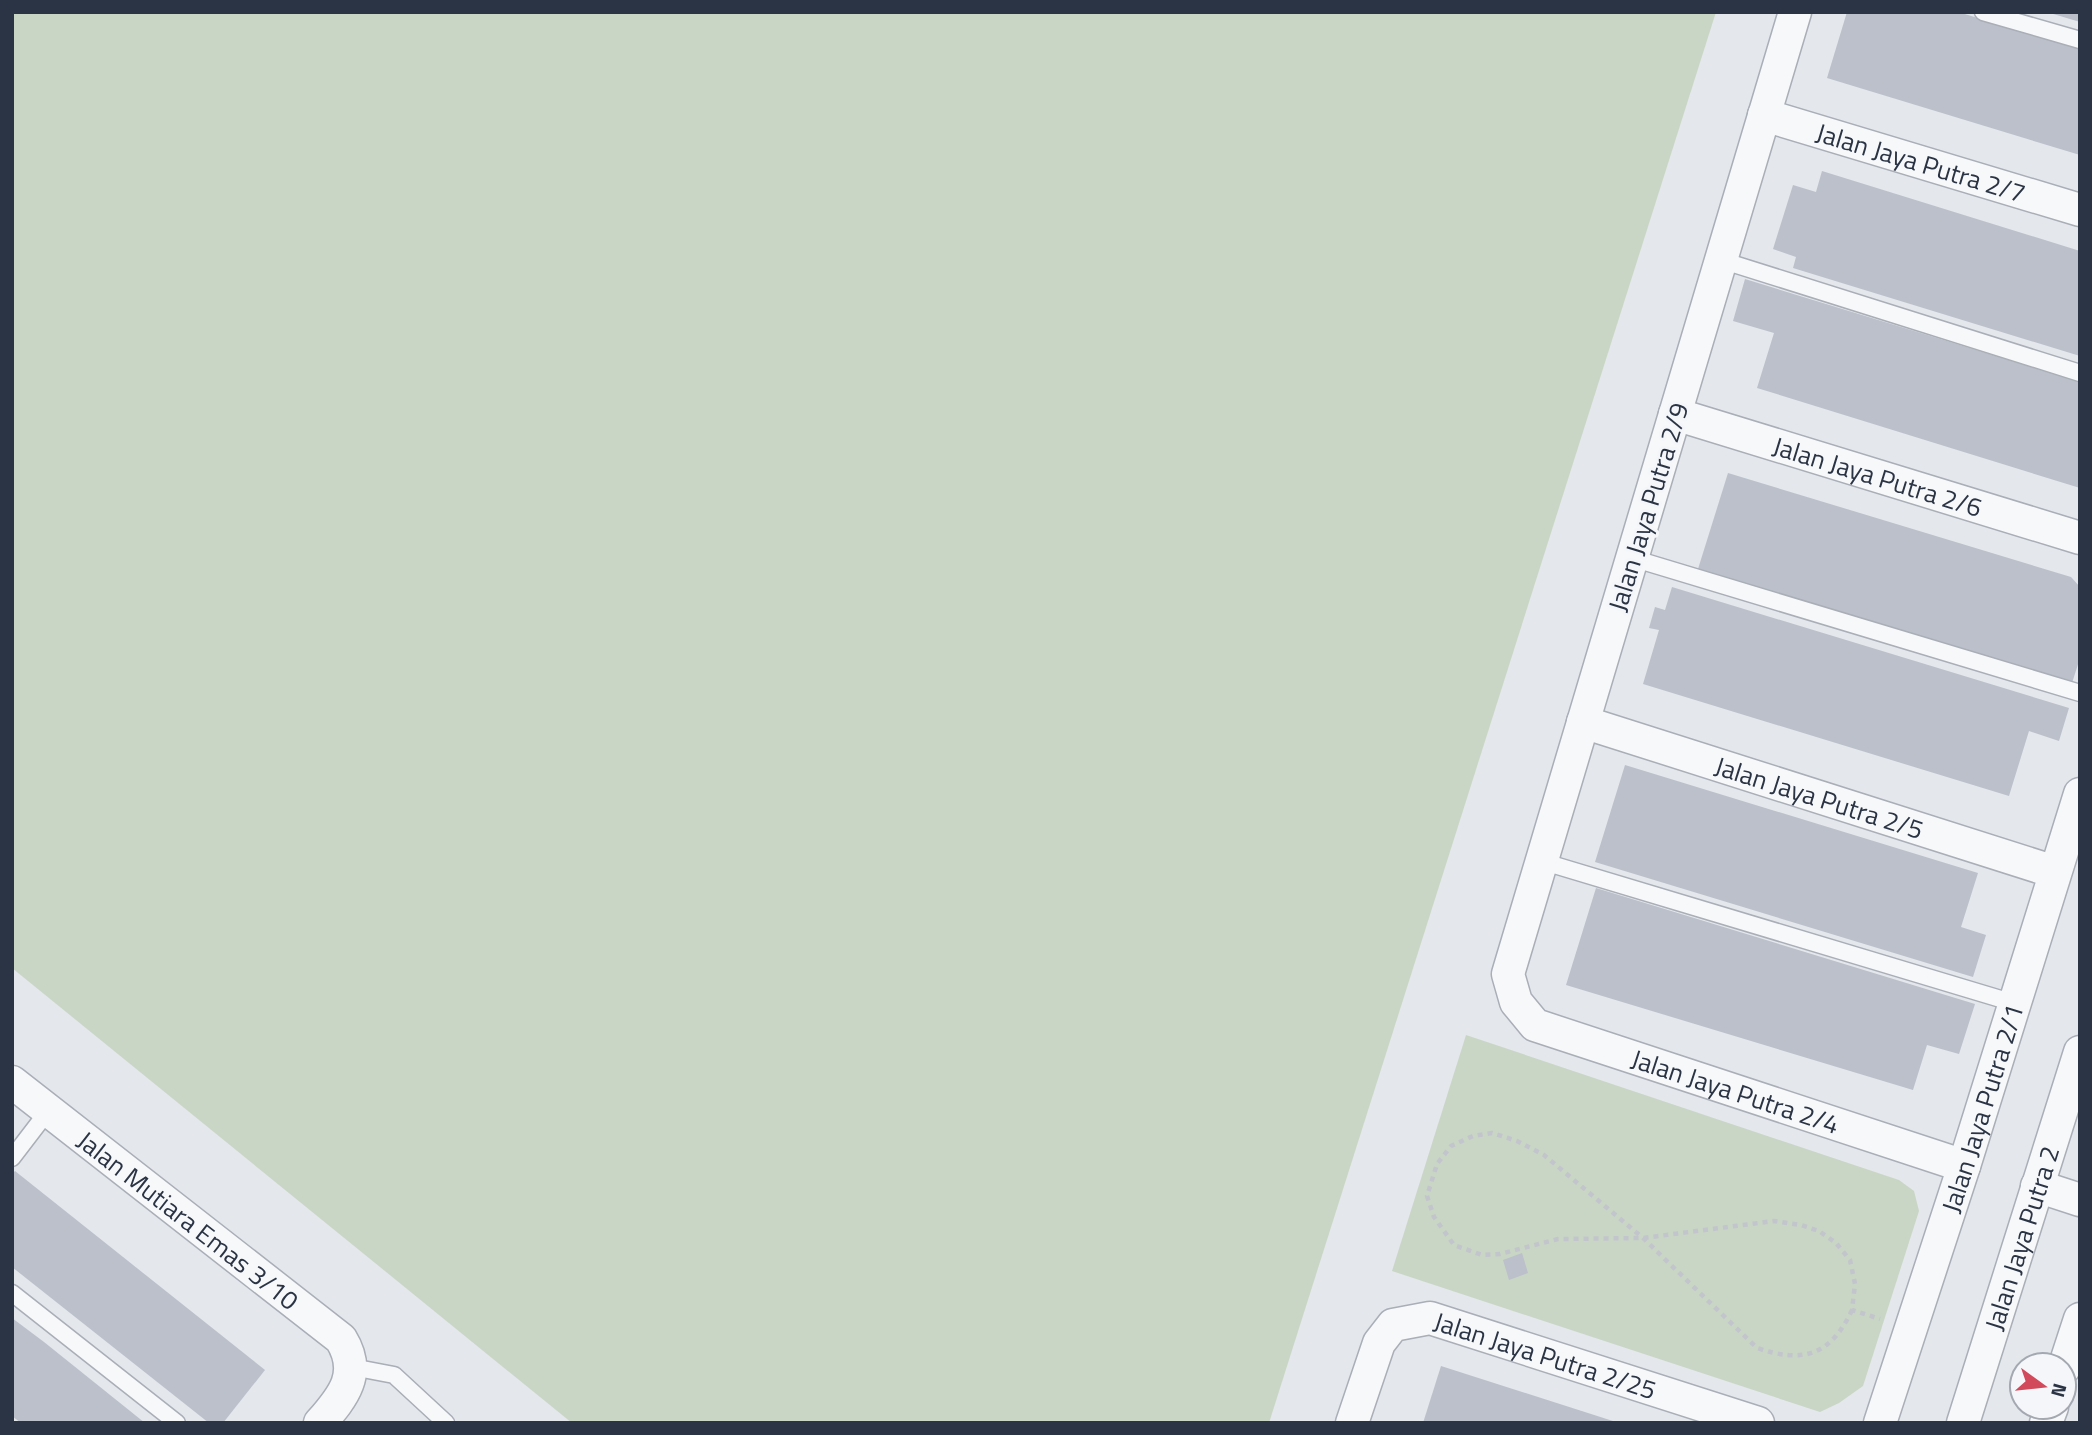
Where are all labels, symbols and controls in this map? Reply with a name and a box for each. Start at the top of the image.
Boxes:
street label: Jalan Jaya Putra 2/7 [1812,112,2030,212]
street label: Jalan Jaya Putra 2/9 [1598,398,1698,616]
street label: Jalan Jaya Putra 2/6 [1768,426,1987,526]
street label: Jalan Jaya Putra 2/5 [1710,746,1929,849]
street label: Jalan Jaya Putra 2/1 [1931,999,2033,1217]
street label: Jalan Jaya Putra 2/4 [1627,1039,1845,1143]
street label: Jalan Mutiara Emas 3/10 [69,1121,308,1319]
street label: Jalan Jaya Putra 2 [1974,1141,2069,1335]
street label: Jalan Jaya Putra 2/25 [1429,1301,1661,1409]
north arrow [2008,1351,2078,1421]
text: N [2044,1380,2076,1401]

